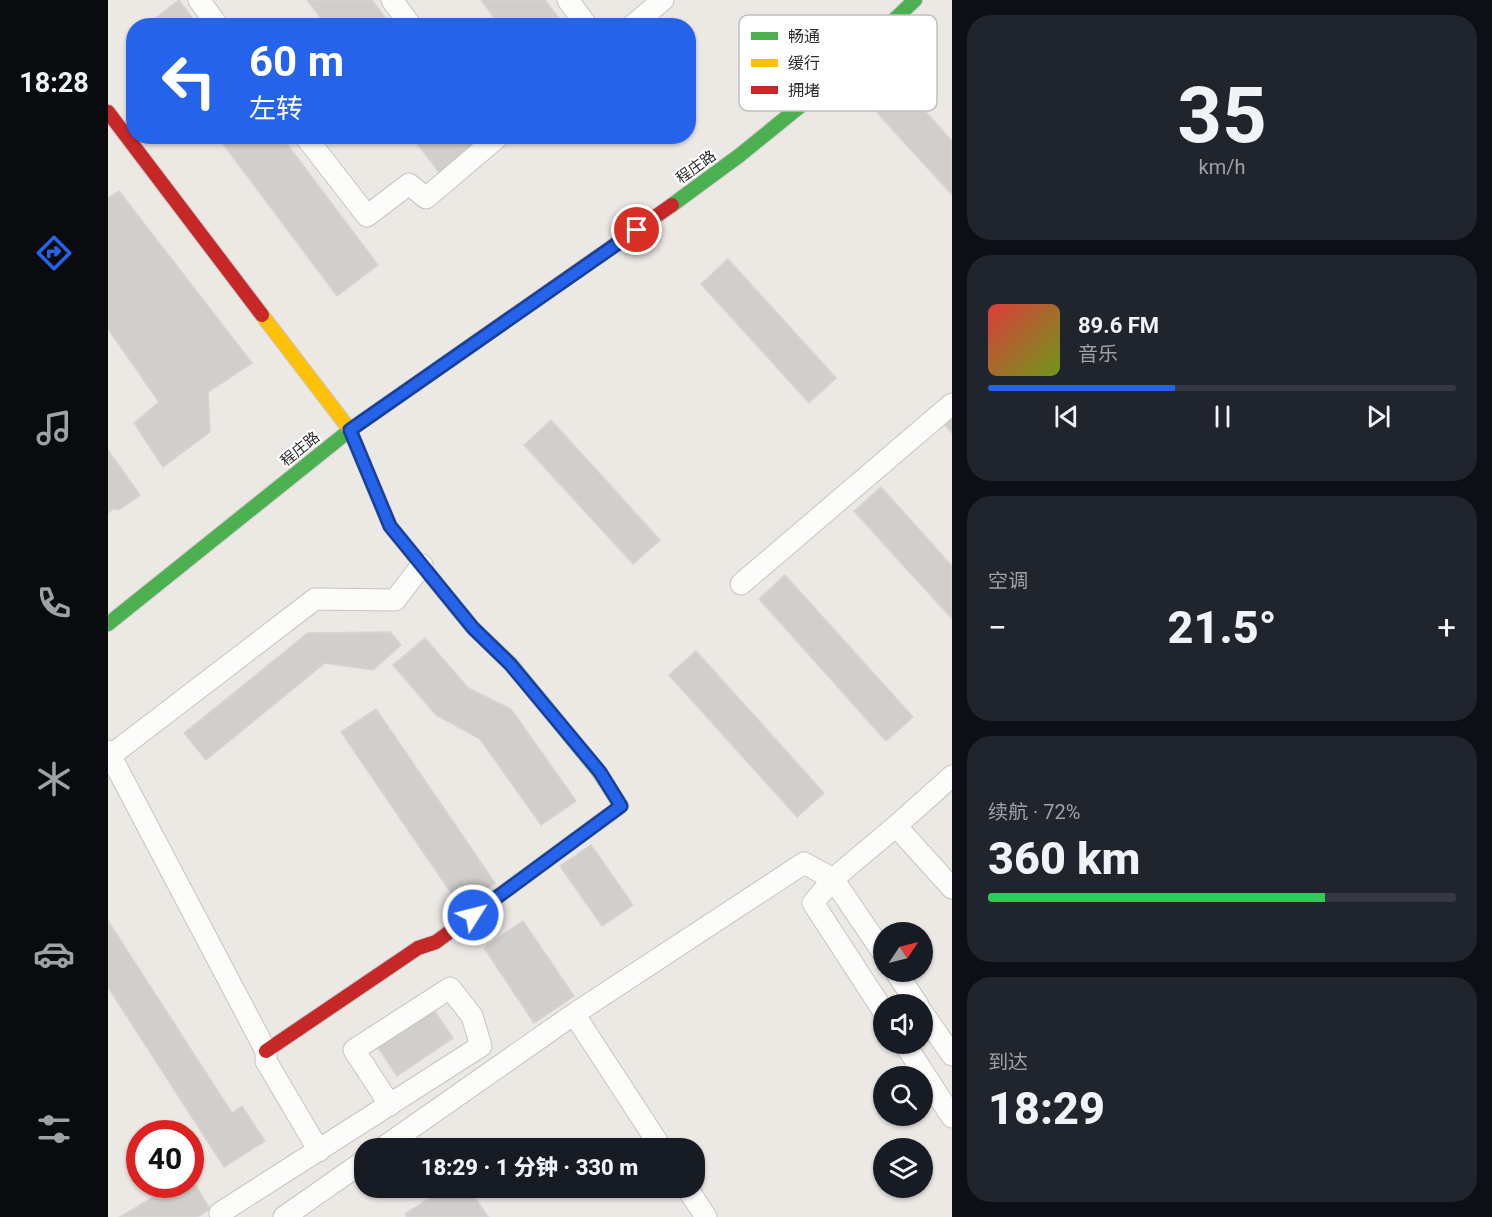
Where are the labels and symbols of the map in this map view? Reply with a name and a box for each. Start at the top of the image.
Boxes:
legend [739,15,937,111]
text: 畅通 [788,27,820,46]
text: 缓行 [788,54,820,73]
text: 拥堵 [788,81,820,100]
street label: 程庄路 [673,146,719,188]
pin [611,204,662,255]
street label: 程庄路 [277,428,323,470]
position arrow [441,883,505,947]
north arrow [873,922,933,982]
speed limit sign: 40 [126,1120,204,1198]

